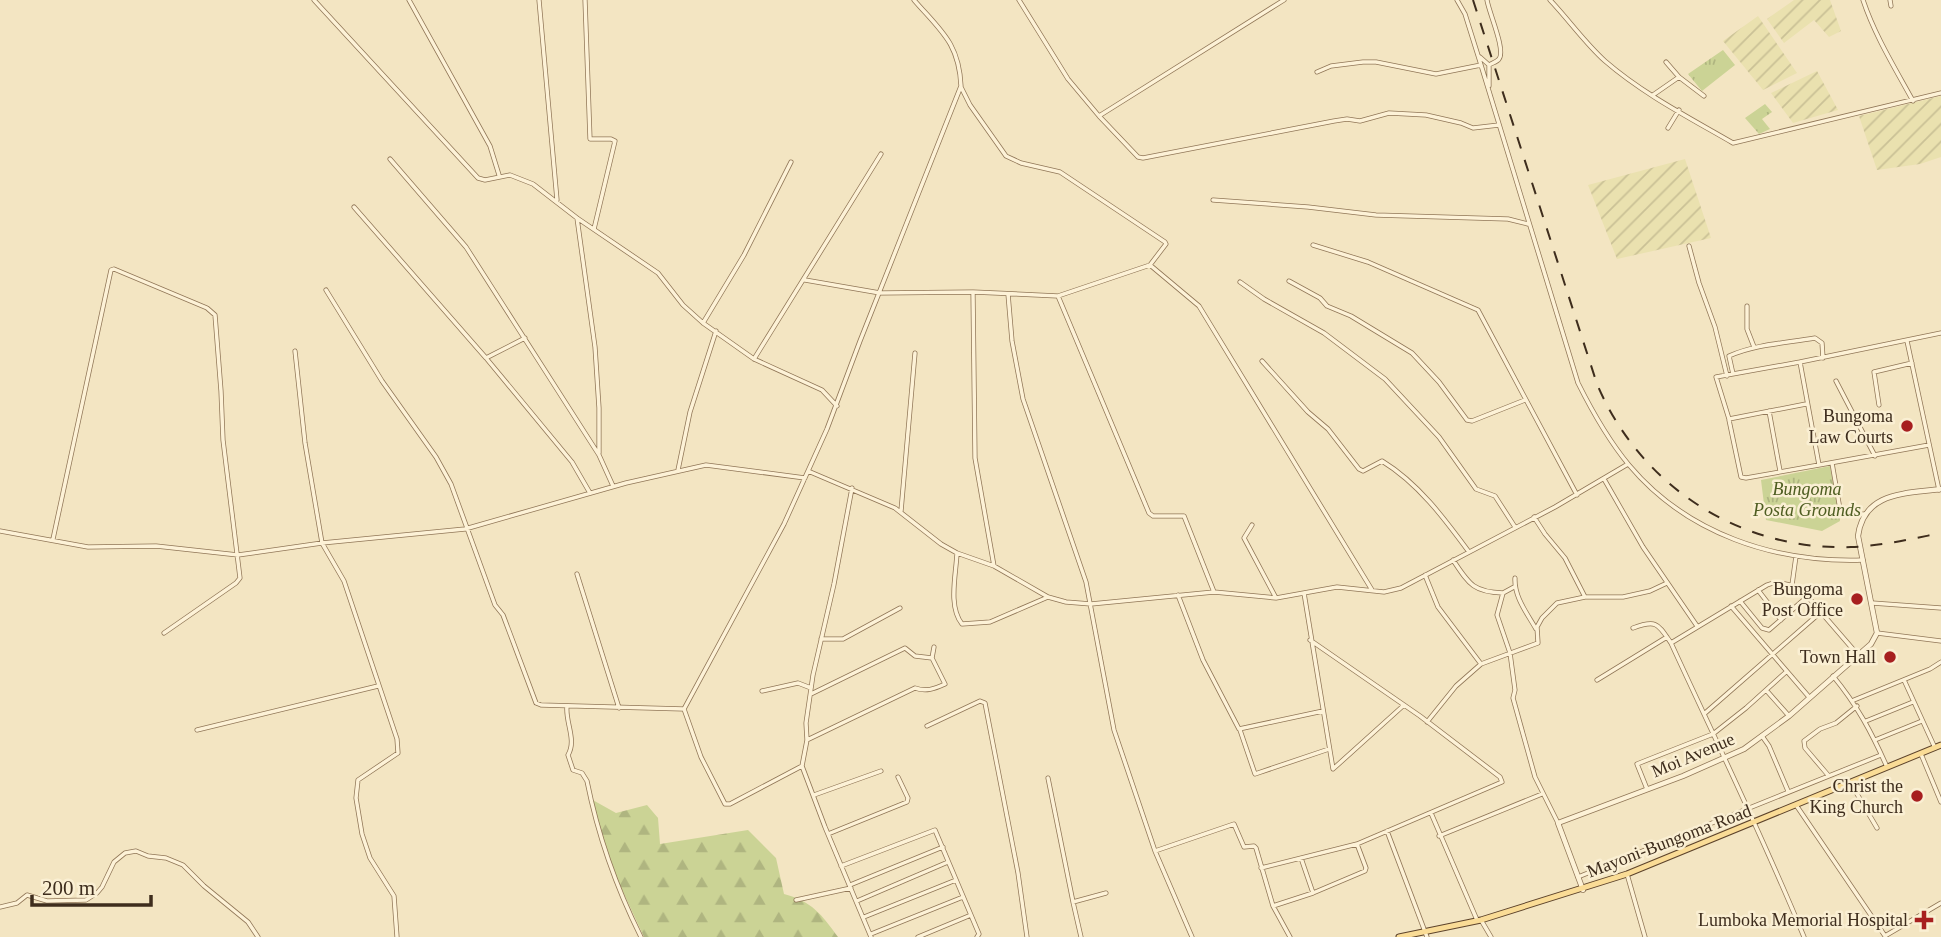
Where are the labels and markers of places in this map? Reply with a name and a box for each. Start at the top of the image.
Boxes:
place label: Bungoma Law Courts [1809,406,1893,447]
marker: Bungoma Law Courts [1899,418,1915,434]
place label: Bungoma Post Office [1762,579,1843,620]
marker: Bungoma Post Office [1849,591,1865,607]
place label: Town Hall [1800,647,1876,667]
marker: Town Hall [1882,649,1898,665]
place label: Christ the King Church [1810,776,1903,817]
marker: Christ the King Church [1909,788,1925,804]
place label: Lumboka Memorial Hospital [1698,910,1908,930]
marker: Lumboka Memorial Hospital [1914,910,1934,930]

